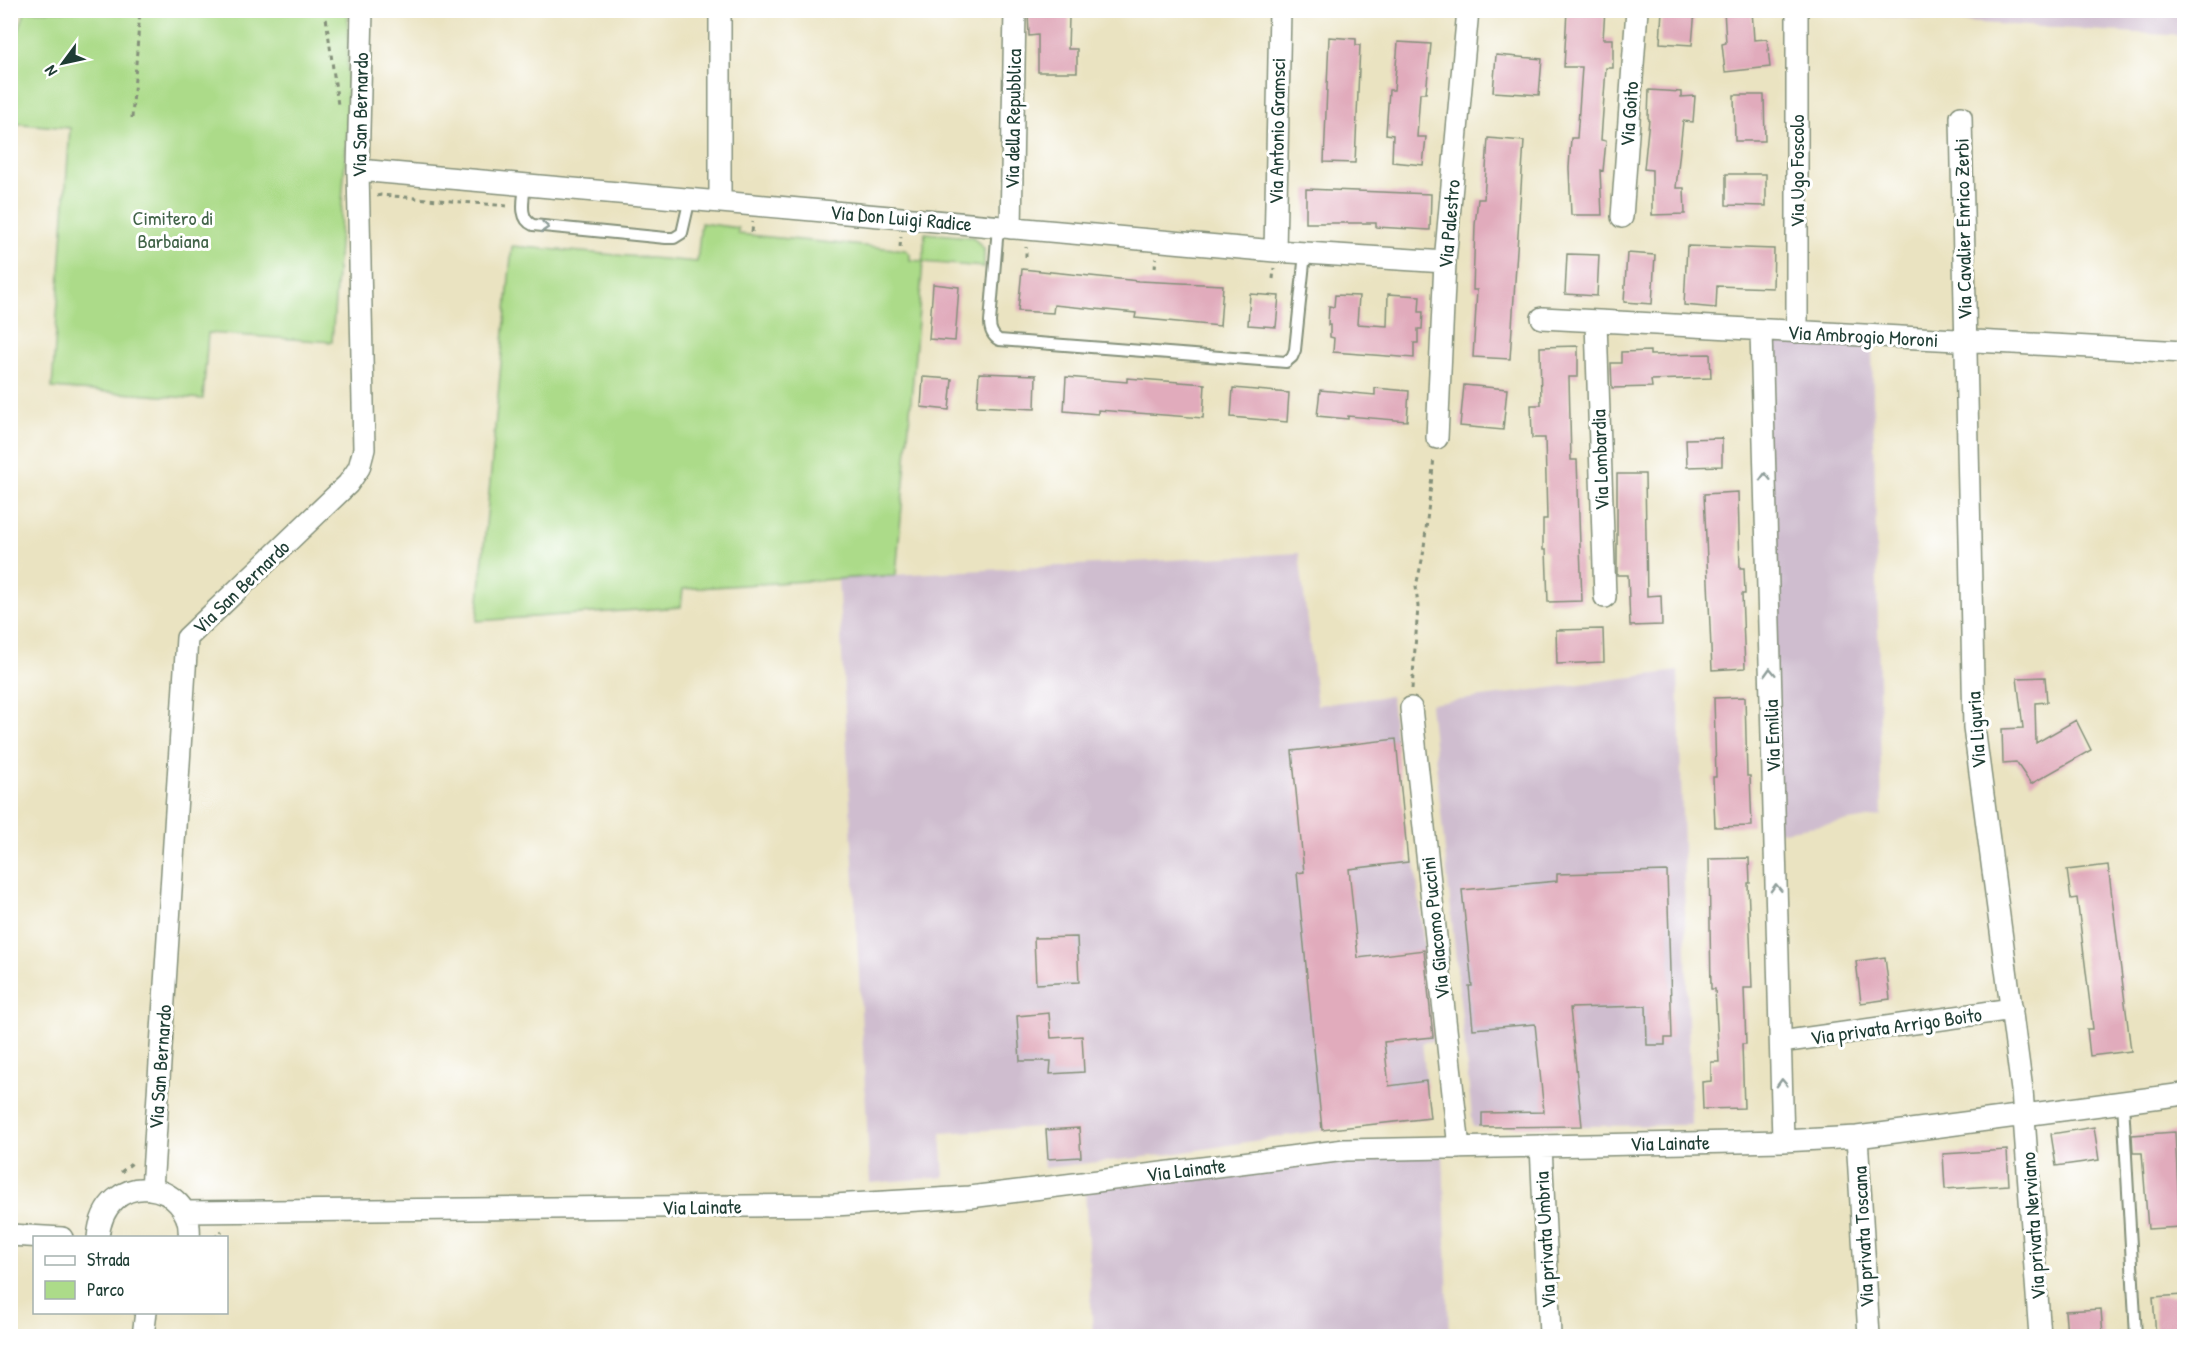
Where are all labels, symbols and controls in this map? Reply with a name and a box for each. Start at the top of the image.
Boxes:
north arrow [33,33,93,93]
street label: Via della Repubblica [998,48,1027,189]
street label: Via San Bernardo [345,52,374,178]
street label: Via Antonio Gramsci [1262,57,1291,205]
text: N [39,61,62,81]
street label: Via Goito [1613,80,1644,147]
street label: Via Ugo Foscolo [1783,114,1810,228]
street label: Via Cavalier Enrico Zerbi [1947,138,1978,320]
street label: Via Palestro [1431,178,1466,270]
street label: Via Don Luigi Radice [829,198,973,237]
park label: Cimitero di Barbaiana [133,204,214,254]
one-way arrow [540,220,550,233]
street label: Via Ambrogio Moroni [1787,318,1939,353]
street label: Via Lombardia [1584,409,1615,511]
one-way arrow [1759,472,1771,481]
street label: Via San Bernardo [186,533,295,640]
one-way arrow [1764,667,1777,676]
street label: Via Liguria [1959,691,1992,769]
street label: Via Emilia [1757,699,1786,773]
street label: Via Giacomo Puccini [1414,855,1455,1001]
one-way arrow [1770,883,1783,892]
street label: Via privata Arrigo Boito [1808,1000,1983,1051]
street label: Via San Bernardo [142,1004,177,1130]
one-way arrow [1775,1078,1788,1087]
street label: Via Lainate [1630,1128,1710,1157]
street label: Via Lainate [1145,1151,1227,1188]
street label: Via privata Nerviano [2014,1151,2051,1301]
street label: Via privata Toscana [1845,1165,1880,1308]
street label: Via privata Umbria [1527,1171,1562,1309]
street label: Via Lainate [662,1192,742,1221]
legend [33,1236,228,1314]
text: Strada [87,1247,130,1272]
text: Parco [87,1277,124,1302]

